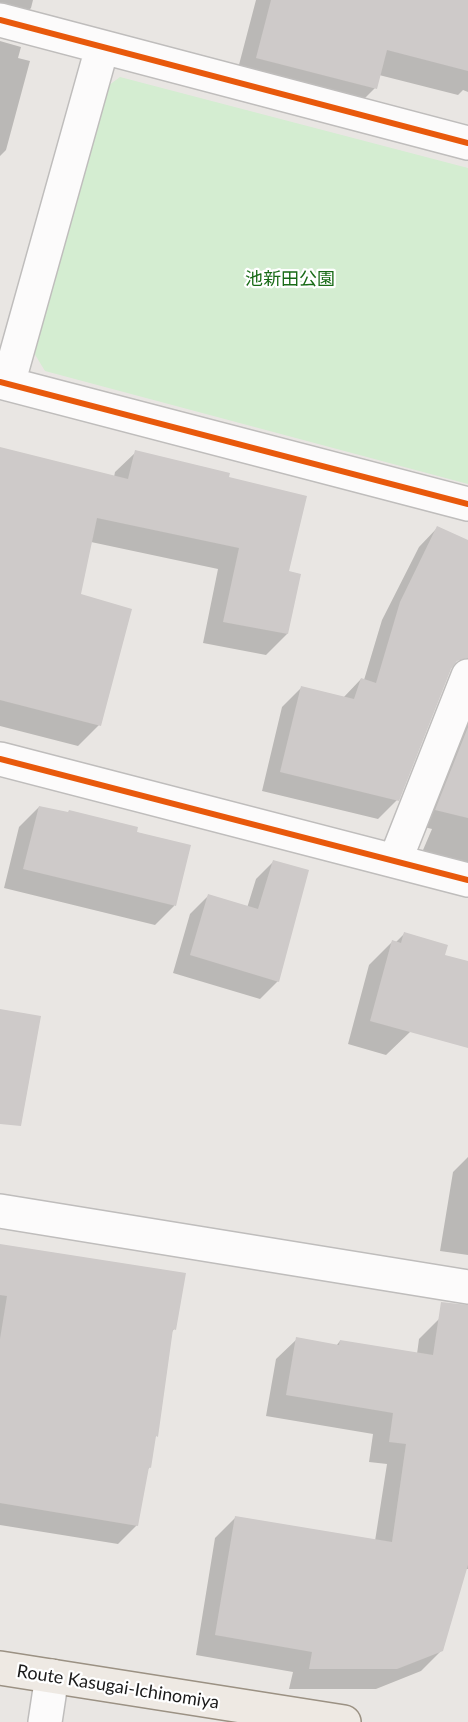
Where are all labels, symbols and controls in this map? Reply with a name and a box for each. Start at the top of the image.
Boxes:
park label: 池新田公園 [245,268,335,290]
street label: Route Kasugai-Ichinomiya [15,1660,221,1714]

